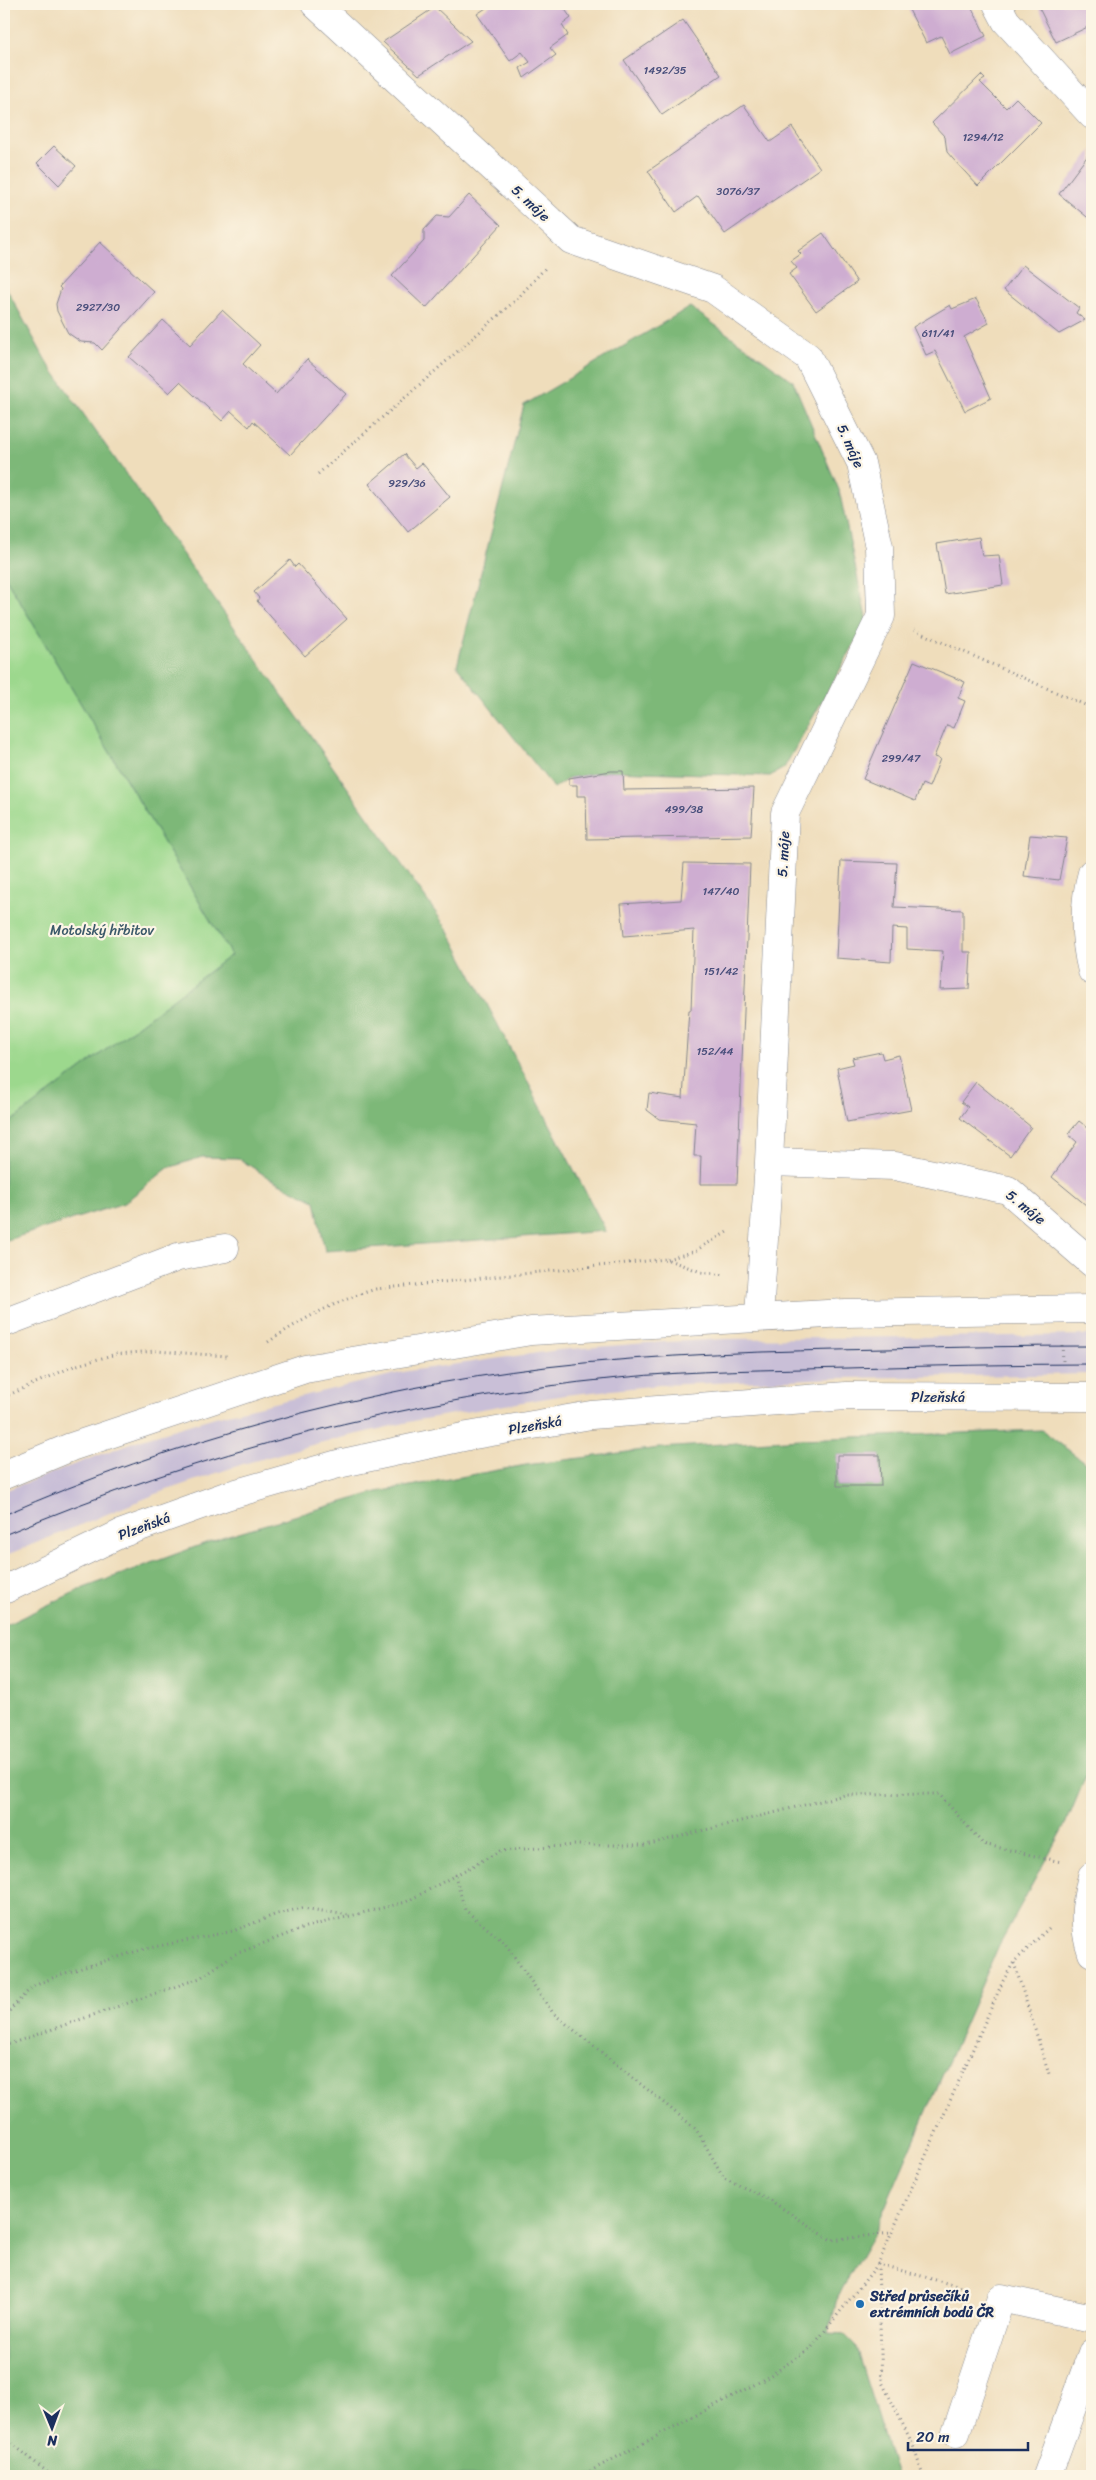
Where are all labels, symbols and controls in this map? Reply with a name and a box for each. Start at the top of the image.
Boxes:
house number: 1492/35 [644,61,687,80]
house number: 1294/12 [962,128,1004,147]
street label: 5. máje [505,179,556,228]
house number: 3076/37 [716,182,760,201]
house number: 2927/30 [76,298,120,317]
house number: 611/41 [922,324,955,343]
street label: 5. máje [830,420,871,472]
house number: 929/36 [388,474,426,493]
house number: 299/47 [882,749,921,768]
house number: 499/38 [665,800,704,819]
street label: 5. máje [770,830,797,878]
house number: 147/40 [702,882,740,901]
park label: Motolský hřbitov [50,918,154,943]
house number: 151/42 [704,962,739,981]
house number: 152/44 [697,1042,734,1061]
street label: 5. máje [1000,1183,1051,1232]
street label: Plzeňská [911,1385,965,1410]
street label: Plzeňská [506,1408,564,1442]
street label: Plzeňská [114,1505,174,1547]
place label: Střed průsečíků extrémních bodů ČR [869,2284,994,2325]
marker: Střed průsečíků extrémních bodů ČR [854,2298,866,2310]
north arrow [28,2402,78,2452]
scale bar [908,2420,1028,2452]
text: 20 m [916,2424,950,2450]
text: N [47,2428,58,2453]

